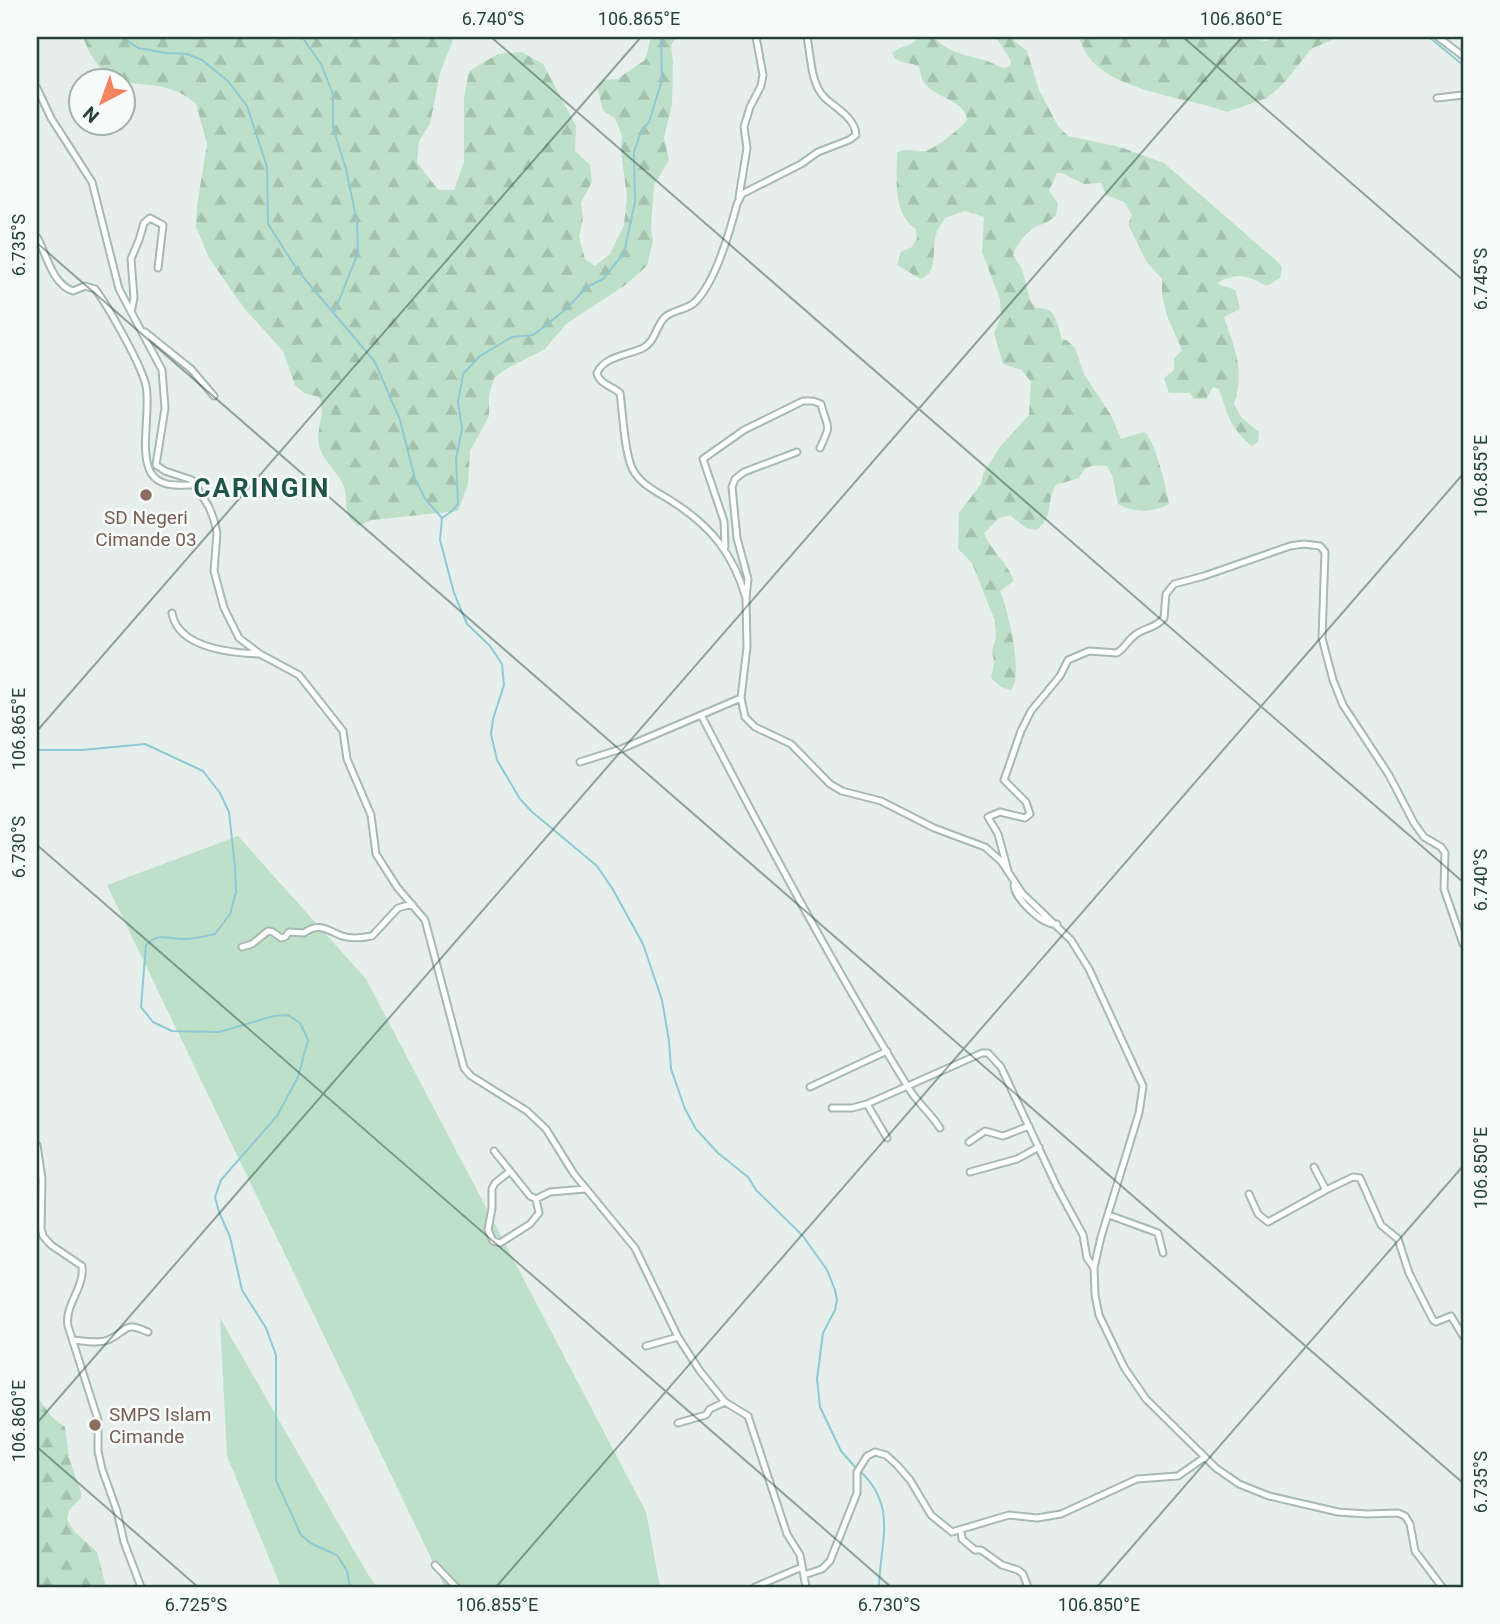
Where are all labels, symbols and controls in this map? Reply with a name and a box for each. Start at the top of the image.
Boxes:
text: 6.740°S [462,8,525,29]
text: 106.865°E [598,8,680,29]
text: 106.860°E [1200,8,1282,29]
north arrow [66,66,136,136]
text: N [79,101,104,128]
text: 6.735°S [8,213,29,276]
text: 6.745°S [1470,247,1491,310]
text: 106.855°E [1470,435,1491,517]
district label: CARINGIN [194,473,330,503]
marker: SD Negeri Cimande 03 [138,487,154,503]
place label: SD Negeri Cimande 03 [95,506,197,551]
text: 106.865°E [8,688,29,770]
text: 6.730°S [8,815,29,878]
text: 6.740°S [1470,848,1491,911]
text: 106.850°E [1470,1127,1491,1209]
text: 106.860°E [8,1380,29,1462]
place label: SMPS Islam Cimande [109,1403,211,1448]
marker: SMPS Islam Cimande [87,1417,103,1433]
text: 6.735°S [1470,1450,1491,1513]
text: 6.725°S [165,1594,228,1615]
text: 106.855°E [456,1594,538,1615]
text: 6.730°S [858,1594,921,1615]
text: 106.850°E [1058,1594,1140,1615]

